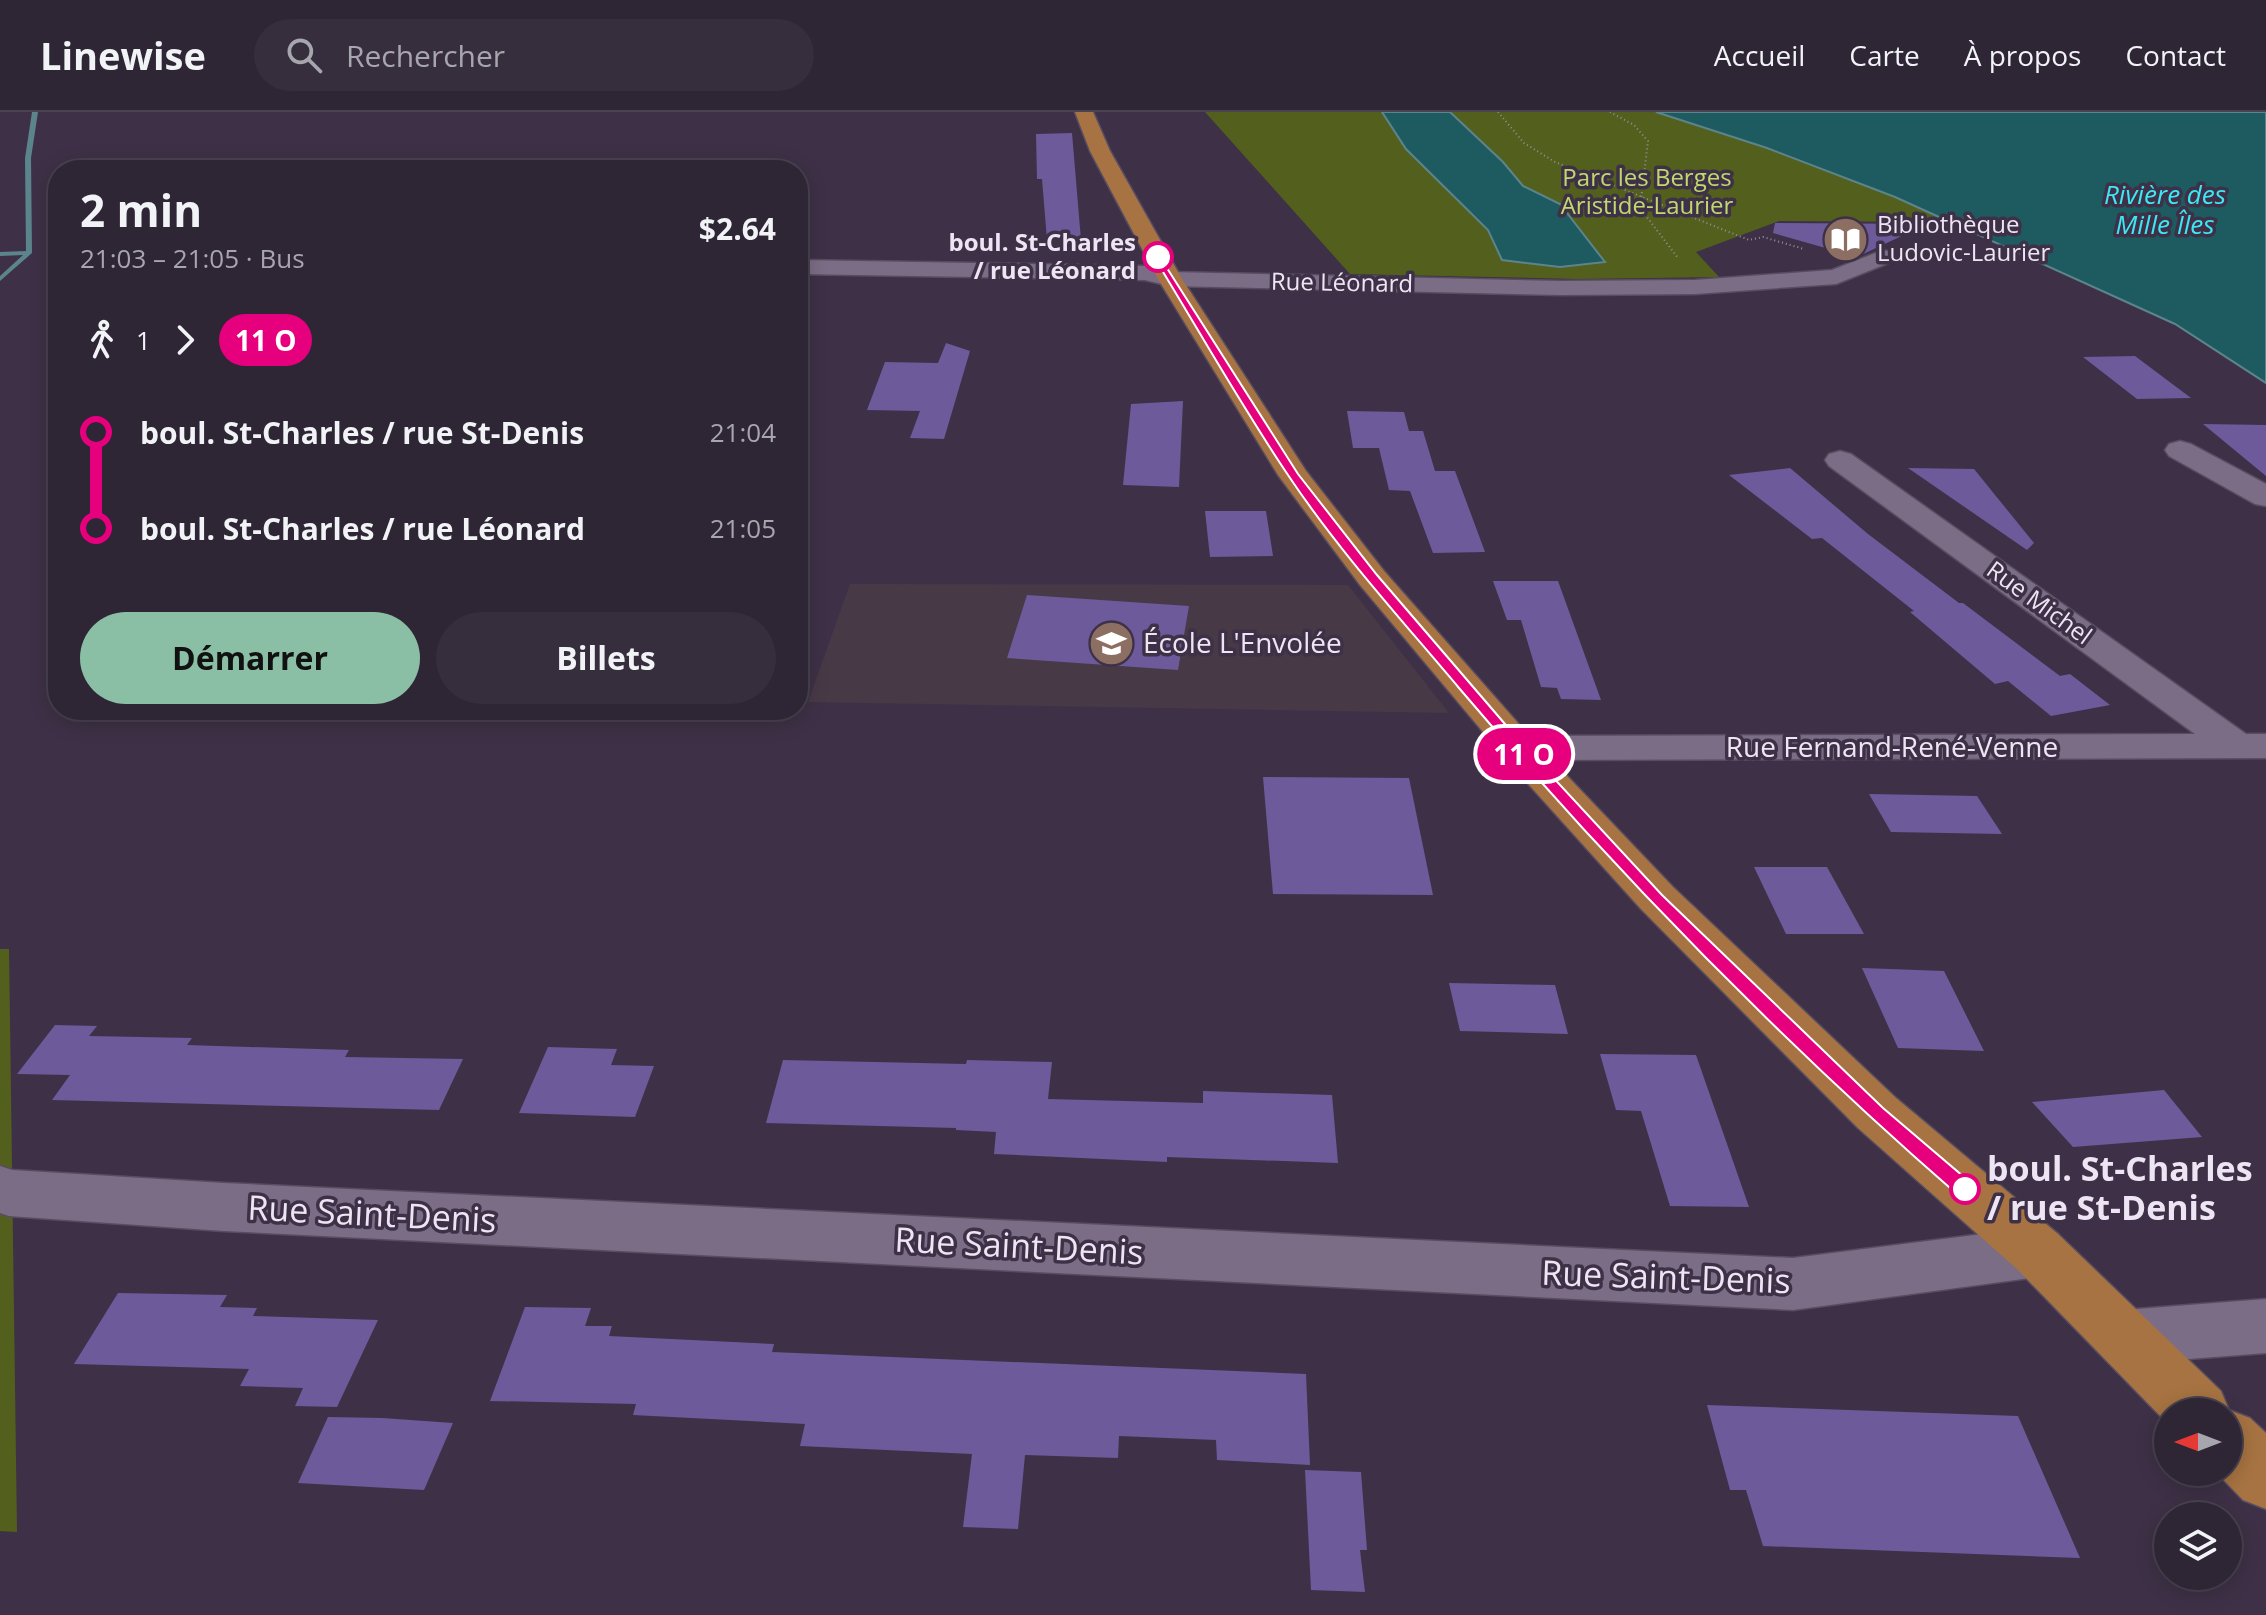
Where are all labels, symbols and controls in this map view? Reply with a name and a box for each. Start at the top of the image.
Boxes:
search box [254,19,814,91]
text: Linewise [40,29,206,81]
icon: search [282,33,326,77]
text: Rechercher [346,35,505,76]
text: Accueil [1714,36,1805,74]
text: Carte [1849,36,1920,74]
text: À propos [1964,36,2081,74]
text: Contact [2125,36,2226,74]
park label: Parc les Berges Aristide-Laurier [1561,160,1734,221]
water label: Rivière des Mille Îles [2104,176,2226,242]
text: 2 min [80,180,202,240]
place label: Bibliothèque Ludovic-Laurier [1877,207,2051,268]
text: $2.64 [699,208,776,249]
library icon: Bibliothèque Ludovic-Laurier [1822,215,1870,263]
place label: boul. St-Charles / rue Léonard [949,225,1136,286]
text: 21:03 – 21:05 · Bus [80,240,305,276]
marker: boul. St-Charles / rue Léonard [1143,242,1173,272]
street label: Rue Léonard [1271,264,1413,299]
icon: walk [80,318,124,362]
icon: forward [163,318,207,362]
text: 11 O [235,321,296,359]
text: 1 [136,322,151,358]
text: boul. St-Charles / rue St-Denis [140,412,584,453]
text: 21:04 [710,414,776,450]
text: boul. St-Charles / rue Léonard [140,508,585,549]
text: 21:05 [710,510,776,546]
street label: Rue Michel [1981,552,2099,651]
button: Démarrer [80,612,420,704]
button: Billets [436,612,776,704]
school or university icon: École L'Envolée [1088,619,1136,667]
place label: École L'Envolée [1143,623,1342,661]
street label: Rue Fernand-René-Venne [1726,727,2058,765]
line badge: 11 O [1468,728,1580,780]
text: 11 O [1493,735,1555,773]
place label: boul. St-Charles / rue St-Denis [1987,1145,2253,1230]
marker: boul. St-Charles / rue St-Denis [1950,1174,1980,1204]
street label: Rue Saint-Denis [246,1184,498,1242]
street label: Rue Saint-Denis [893,1216,1145,1274]
street label: Rue Saint-Denis [1541,1249,1791,1303]
north arrow [2154,1398,2242,1486]
map controls [2154,1398,2242,1590]
button: layers [2154,1502,2242,1590]

